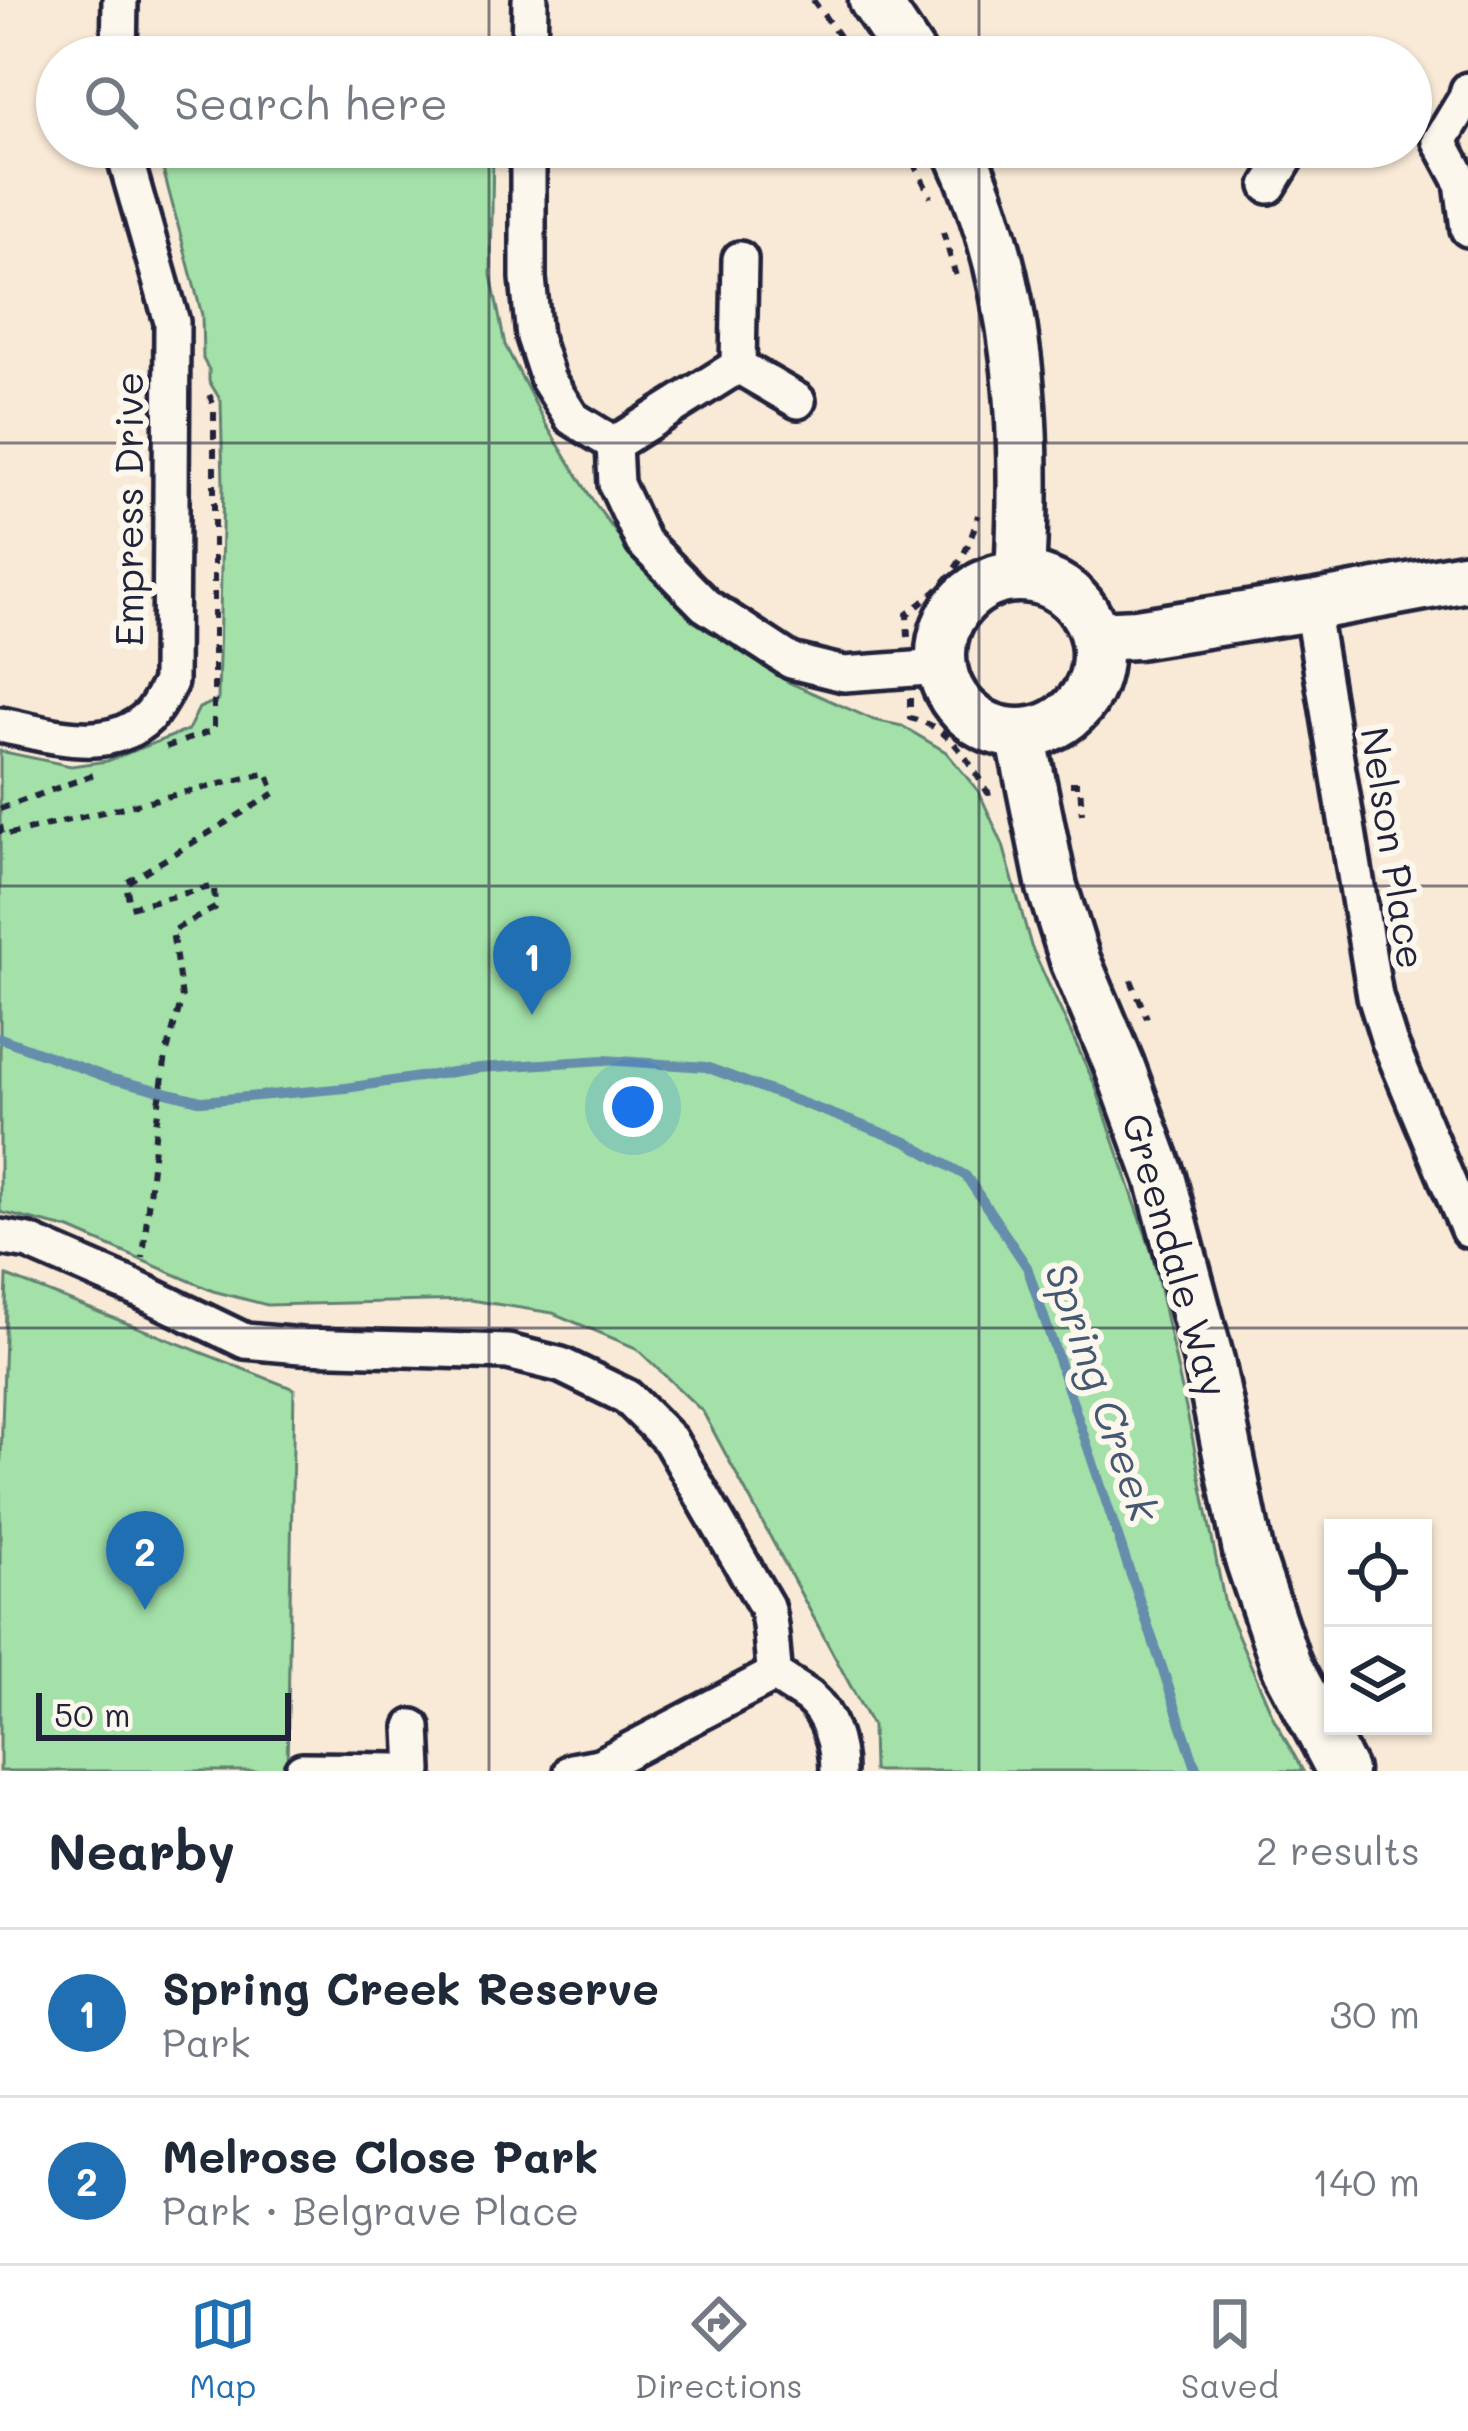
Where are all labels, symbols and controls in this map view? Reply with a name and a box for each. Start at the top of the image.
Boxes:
search box [36,36,1432,168]
icon: search [78,69,144,135]
text: Search here [174,73,448,131]
street label: Empress Drive [102,372,153,646]
street label: Nelson Place [1350,723,1439,972]
pin: 1 [493,916,571,1015]
your location [603,1077,663,1137]
street label: Greendale Way [1112,1107,1241,1402]
water label: Spring Creek [1033,1255,1174,1529]
pin: 2 [106,1511,184,1610]
map controls [1324,1519,1432,1735]
button: locate [1324,1519,1432,1627]
button: layers [1324,1627,1432,1735]
scale bar [36,1687,291,1740]
text: 50 m [54,1692,130,1735]
text: Nearby [48,1816,235,1883]
text: 2 results [1256,1824,1420,1875]
text: Spring Creek Reserve [162,1958,659,2016]
text: 1 [78,1987,96,2038]
text: 30 m [1330,1987,1420,2038]
text: Park [162,2016,250,2067]
text: Melrose Close Park [162,2126,598,2184]
text: 2 [76,2155,98,2206]
text: 140 m [1312,2155,1420,2206]
text: Park · Belgrave Place [162,2184,579,2235]
tab: Map [189,2291,256,2406]
tab: Directions [635,2291,802,2406]
tab: Saved [1181,2291,1279,2406]

